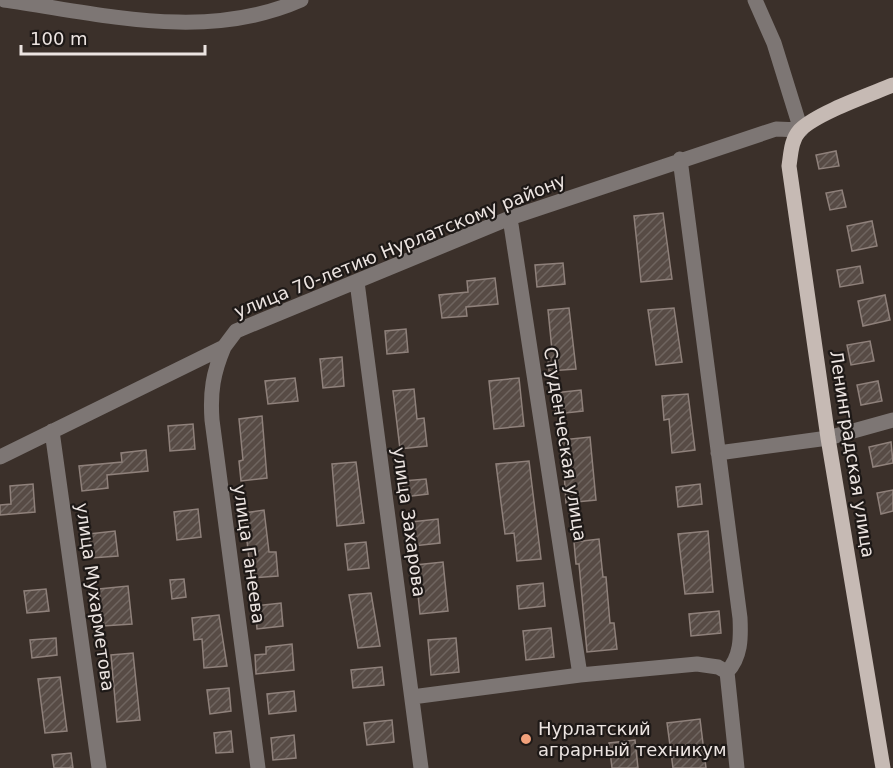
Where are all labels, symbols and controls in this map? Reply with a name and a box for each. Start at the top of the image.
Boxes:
scale bar [21,18,206,56]
text: 100 m [30,28,88,49]
street label: улица 70-летию Нурлатскому району [231,169,569,322]
street label: Студенческая улица [540,345,591,542]
street label: Ленинградская улица [826,349,879,559]
street label: улица Захарова [389,446,430,598]
street label: улица Ганеева [229,483,270,625]
street label: улица Мухарметова [72,501,119,692]
place label: Нурлатский аграрный техникум [538,718,727,760]
marker: Нурлатский аграрный техникум [519,732,533,746]

